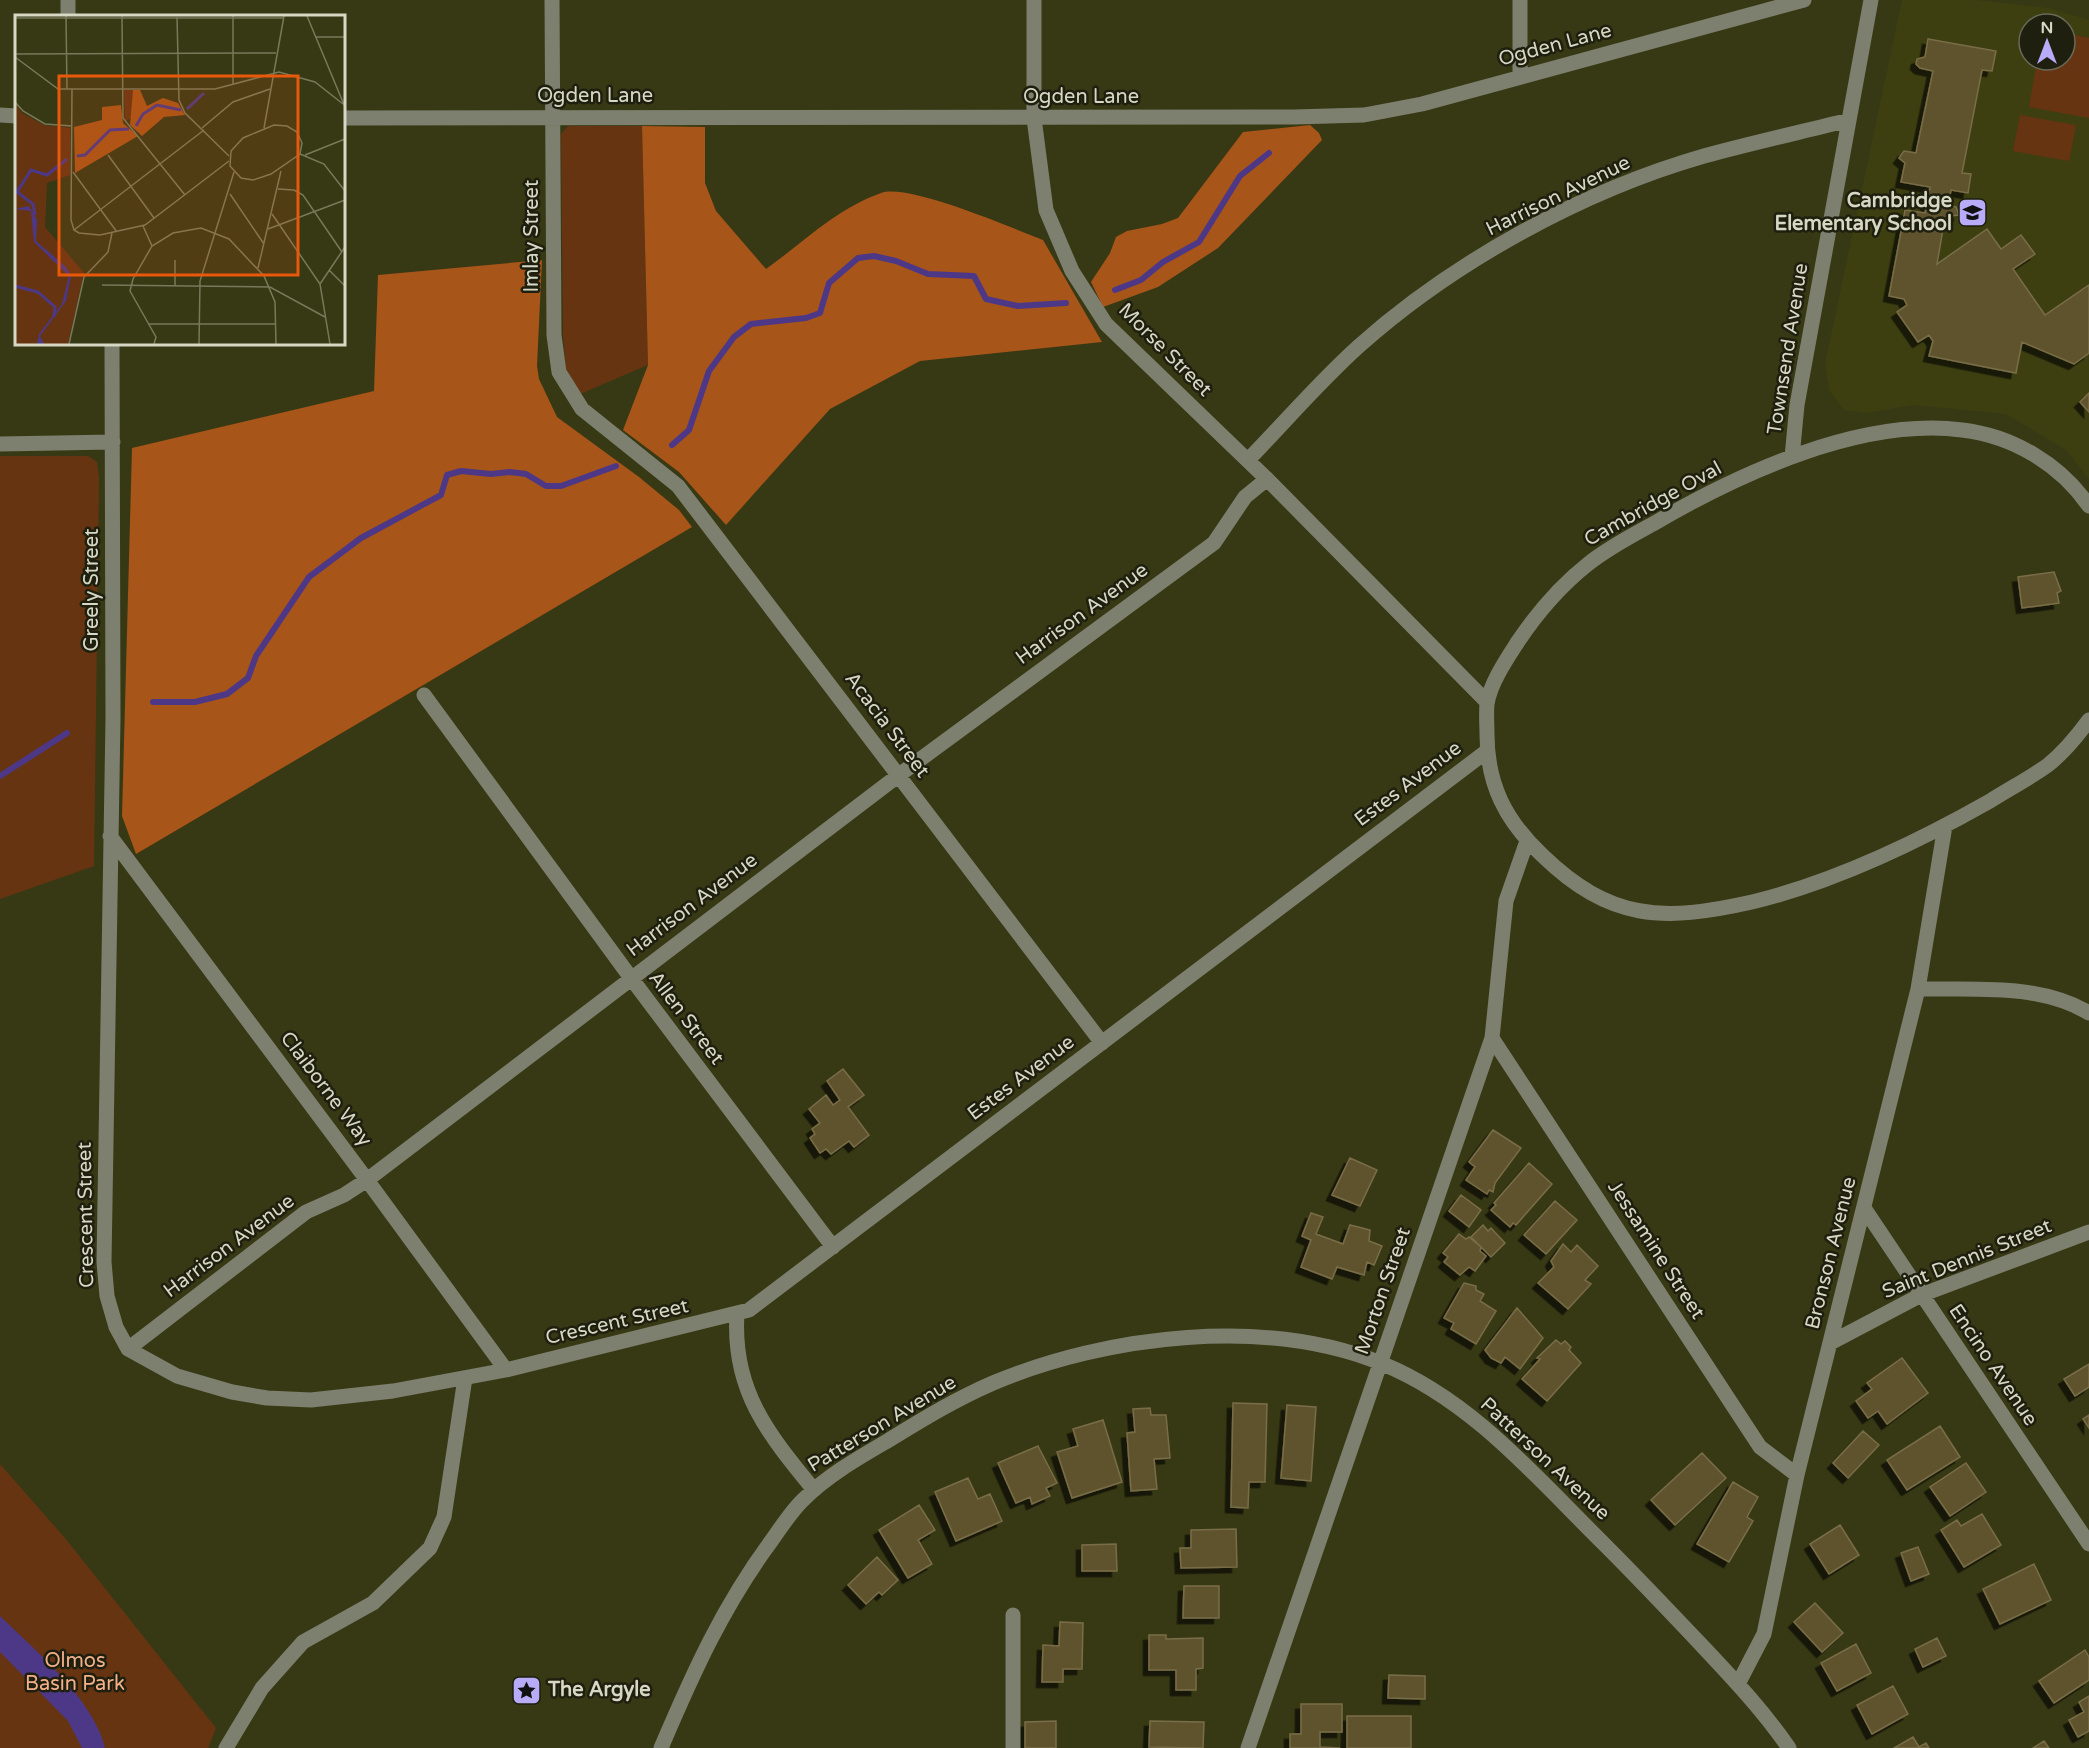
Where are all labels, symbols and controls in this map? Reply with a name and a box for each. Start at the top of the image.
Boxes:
north arrow [2017,12,2077,72]
inset map [15,15,345,345]
street label: Ogden Lane [1496,18,1614,72]
text: N [2041,18,2053,38]
street label: Ogden Lane [537,84,653,108]
street label: Ogden Lane [1023,85,1139,109]
street label: Harrison Avenue [1482,151,1634,241]
street label: Imlay Street [520,179,544,293]
place label: Cambridge Elementary School [1774,189,1952,236]
school or university icon: Cambridge Elementary School [1957,196,1989,228]
street label: Townsend Avenue [1763,261,1813,437]
street label: Morse Street [1113,298,1217,402]
street label: Cambridge Oval [1580,456,1726,552]
street label: Greely Street [80,528,104,652]
street label: Harrison Avenue [1011,558,1153,670]
street label: Acacia Street [840,668,935,783]
street label: Estes Avenue [1350,736,1466,832]
street label: Harrison Avenue [622,848,762,962]
street label: Allen Street [643,967,729,1070]
street label: Claiborne Way [275,1027,377,1151]
street label: Estes Avenue [963,1030,1079,1126]
street label: Crescent Street [73,1142,99,1288]
street label: Bronson Avenue [1800,1174,1862,1332]
street label: Jessamine Street [1602,1176,1710,1324]
street label: Harrison Avenue [159,1189,299,1303]
street label: Saint Dennis Street [1879,1214,2056,1304]
street label: Morton Street [1350,1224,1416,1358]
street label: Crescent Street [543,1294,691,1350]
street label: Encino Avenue [1943,1300,2043,1430]
street label: Patterson Avenue [803,1370,961,1478]
street label: Patterson Avenue [1475,1393,1615,1525]
park label: Olmos Basin Park [25,1649,125,1696]
place icon: The Argyle [511,1674,543,1706]
place label: The Argyle [547,1678,651,1702]

